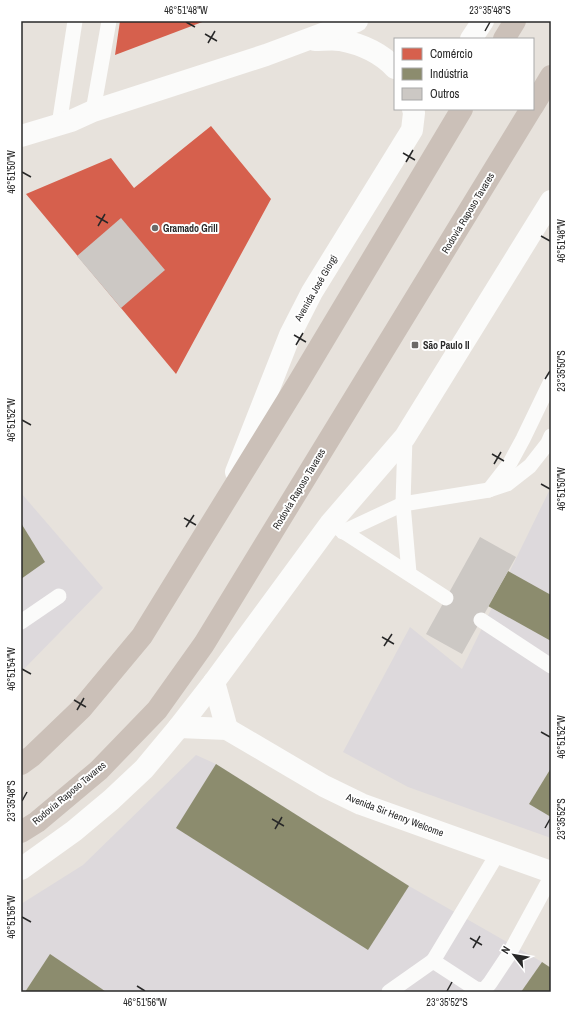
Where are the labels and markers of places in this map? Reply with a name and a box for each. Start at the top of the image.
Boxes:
place label: Gramado Grill [163,222,218,235]
marker: Gramado Grill [150,223,160,233]
place label: São Paulo II [423,339,470,352]
marker: São Paulo II [410,340,420,350]

